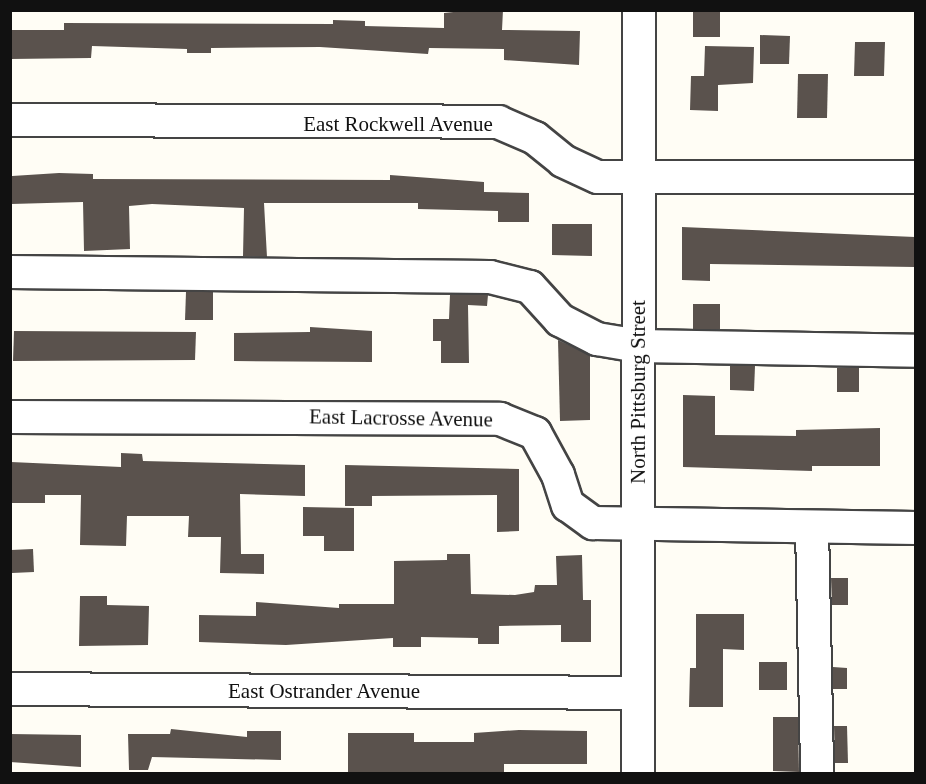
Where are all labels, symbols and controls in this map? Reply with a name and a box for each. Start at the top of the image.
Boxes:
street label: East Rockwell Avenue [303,111,493,137]
street label: North Pittsburg Street [625,300,651,484]
street label: East Lacrosse Avenue [308,404,494,432]
street label: East Ostrander Avenue [227,678,421,704]

